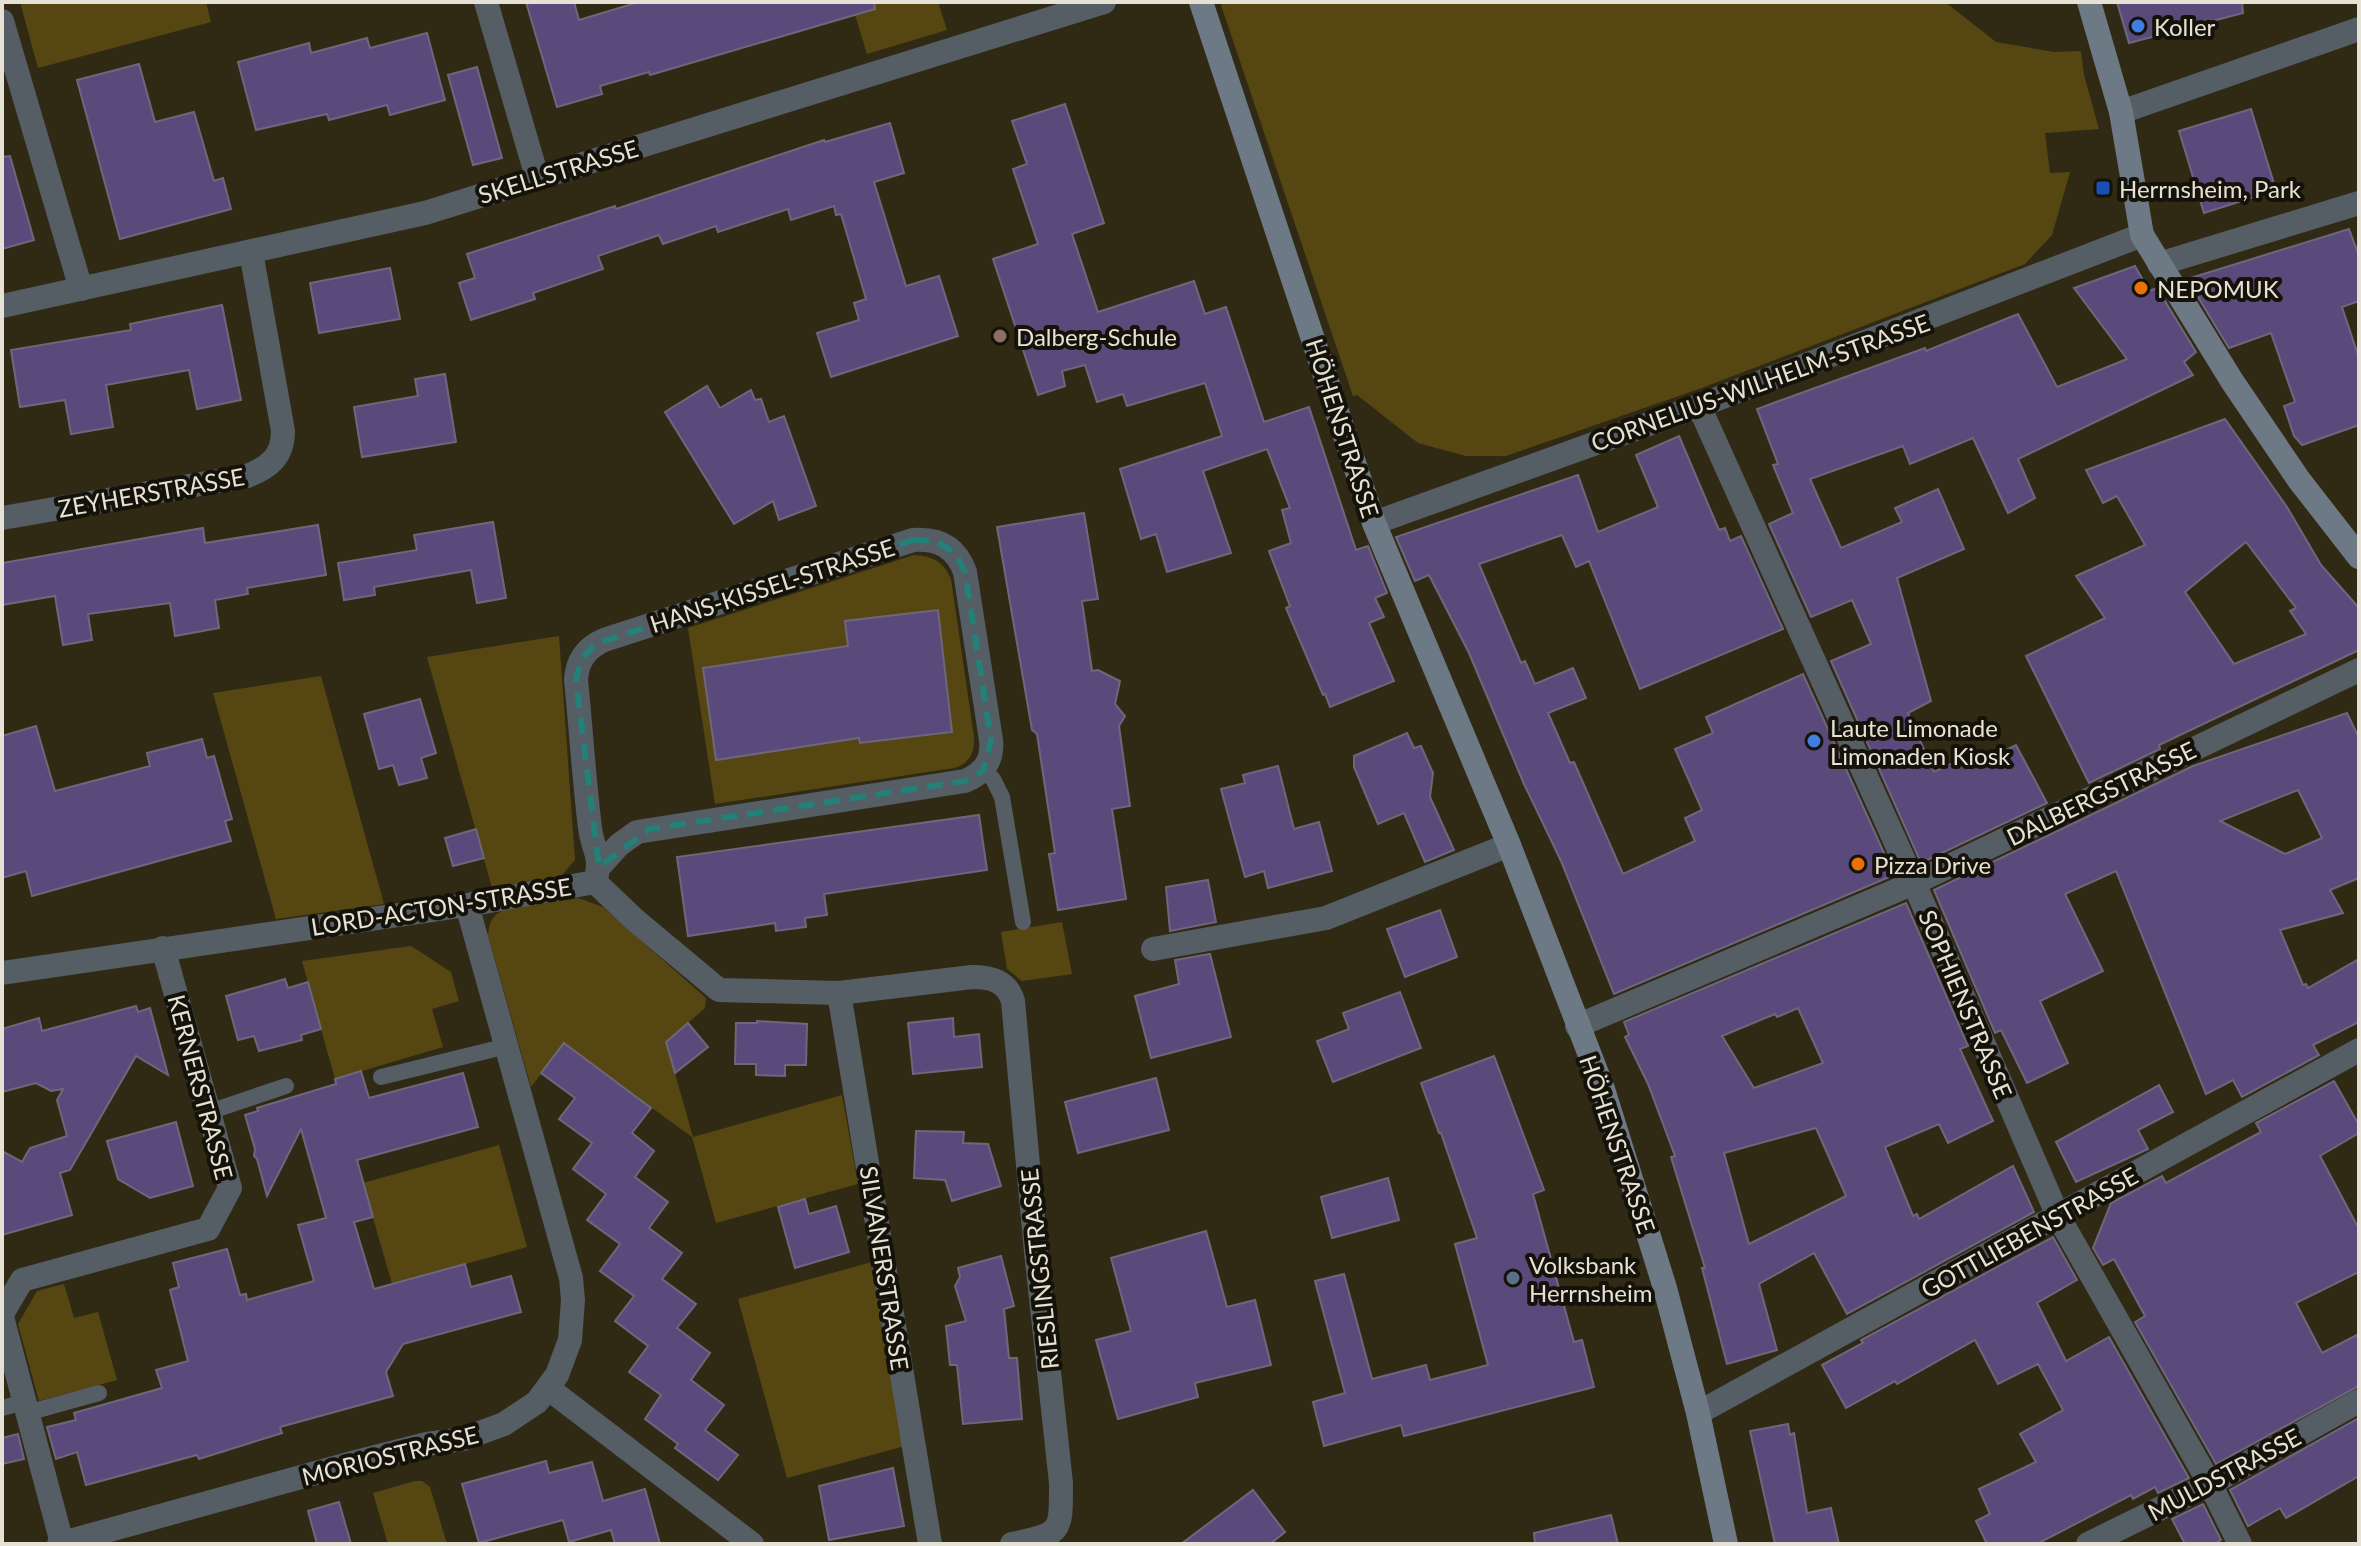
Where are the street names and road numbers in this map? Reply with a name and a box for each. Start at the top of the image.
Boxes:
street label: SKELLSTRASSE [474,133,642,209]
street label: CORNELIUS-WILHELM-STRASSE [1587,307,1933,457]
street label: HÖHENSTRASSE [1300,335,1386,521]
street label: ZEYHERSTRASSE [55,461,247,523]
street label: HANS-KISSEL-STRASSE [646,532,898,638]
street label: DALBERGSTRASSE [2002,735,2200,851]
street label: LORD-ACTON-STRASSE [309,871,573,941]
street label: SOPHIENSTRASSE [1913,905,2019,1103]
street label: KERNERSTRASSE [162,991,240,1183]
street label: HÖHENSTRASSE [1574,1051,1662,1237]
street label: GOTTLIEBENSTRASSE [1916,1160,2142,1304]
street label: SILVANERSTRASSE [855,1164,915,1372]
street label: RIESLINGSTRASSE [1014,1167,1064,1371]
street label: MORIOSTRASSE [299,1419,481,1491]
street label: MULDSTRASSE [2143,1422,2305,1526]

